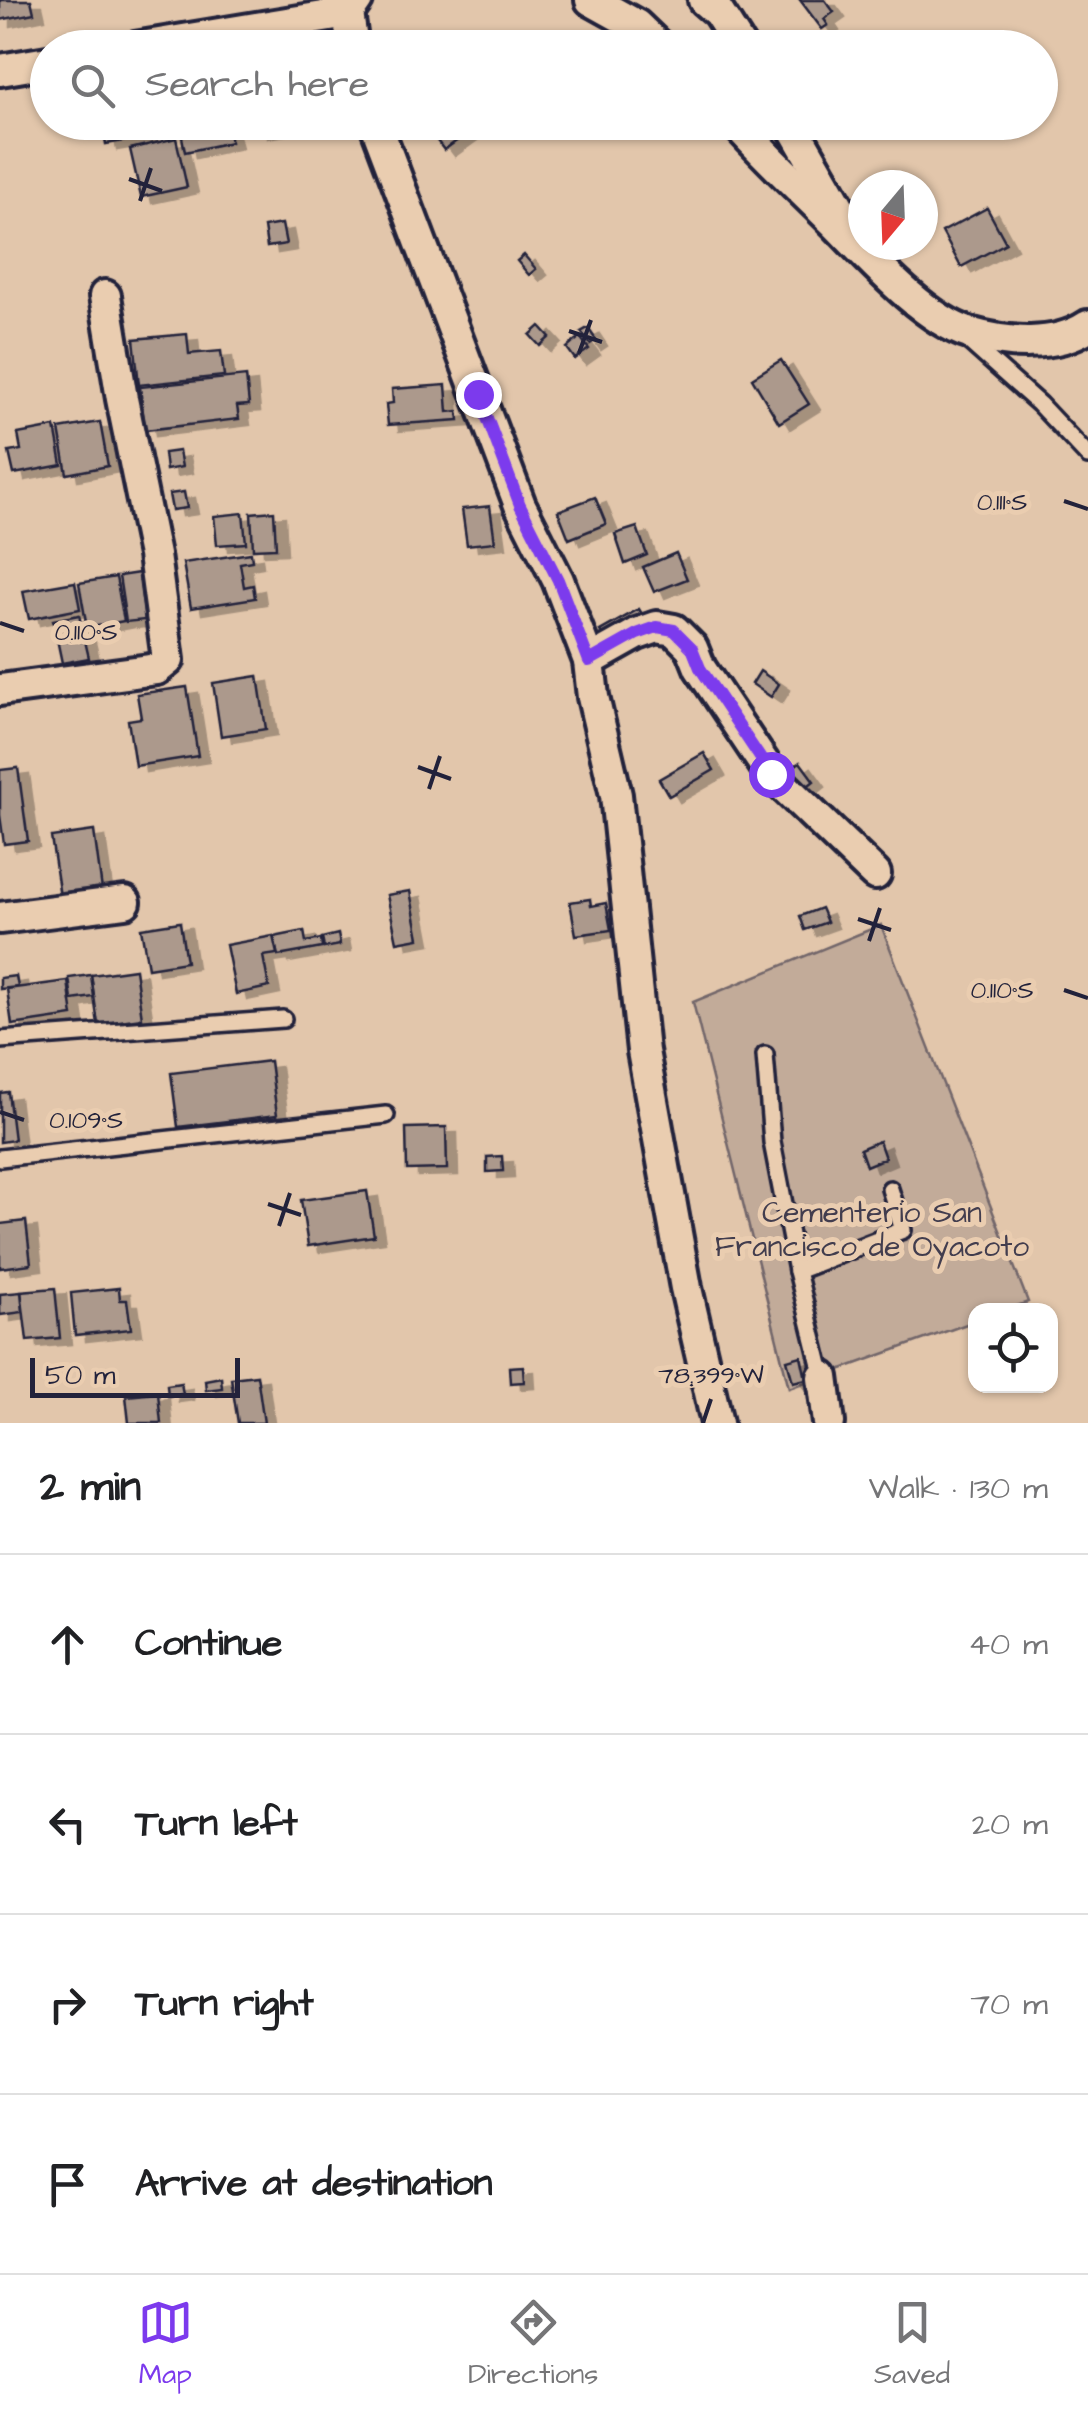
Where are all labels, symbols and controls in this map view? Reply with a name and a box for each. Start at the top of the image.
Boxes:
search box [30,30,1058,140]
icon: search [65,58,120,113]
text: Search here [145,59,369,111]
north arrow [848,170,938,260]
route end [456,372,502,418]
text: 0.111°S [977,485,1027,520]
text: 0.110°S [54,615,118,650]
route start [749,752,795,798]
text: 0.110°S [970,973,1034,1008]
text: 0.109°S [49,1103,123,1138]
park label: Cementerio San Francisco de Oyacoto [715,1192,1029,1269]
map controls [968,1303,1058,1393]
button: locate [968,1303,1058,1393]
scale bar [30,1353,240,1398]
text: 50 m [45,1356,116,1395]
text: 78.399°W [658,1358,764,1393]
text: 2 min [40,1459,141,1517]
text: Walk · 130 m [869,1466,1048,1511]
icon: ahead [40,1617,95,1672]
text: Continue [135,1618,282,1670]
text: 40 m [968,1622,1048,1667]
icon: left [40,1797,95,1852]
text: Turn left [135,1798,298,1850]
text: 20 m [972,1802,1048,1847]
icon: right [40,1977,95,2032]
text: Turn right [135,1978,314,2030]
text: 70 m [970,1982,1048,2027]
icon: arrive [40,2157,95,2212]
text: Arrive at destination [135,2158,492,2210]
tab: Map [138,2295,193,2394]
tab: Directions [468,2295,598,2394]
tab: Saved [874,2295,950,2394]

